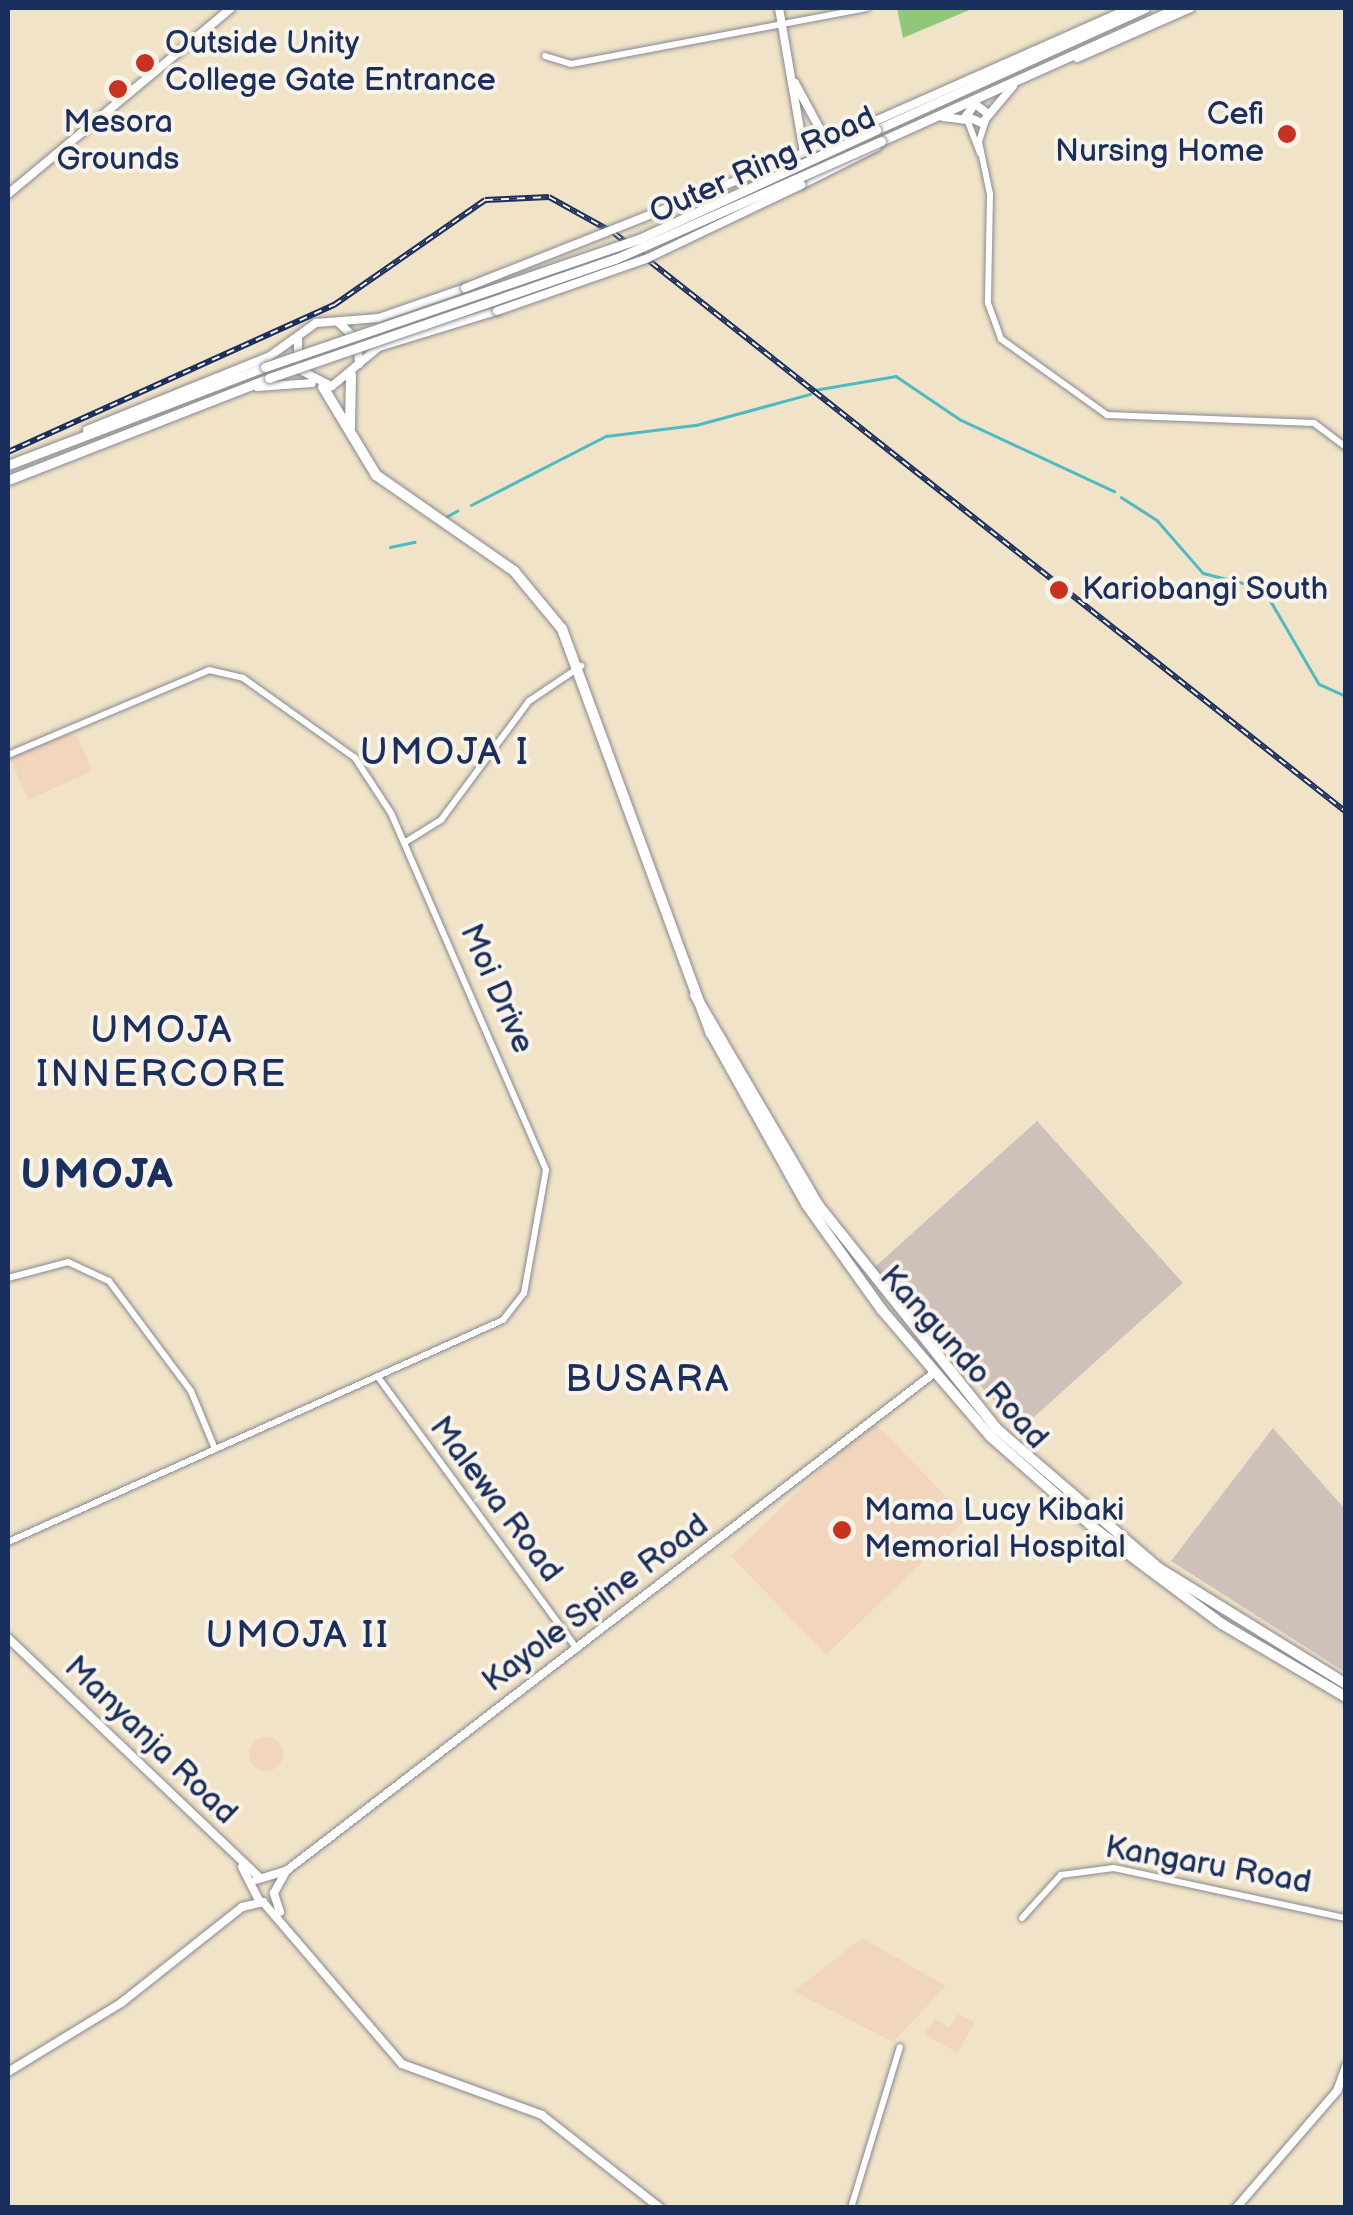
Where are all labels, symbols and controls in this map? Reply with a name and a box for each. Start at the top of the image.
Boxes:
place label: Outside Unity College Gate Entrance [165,26,496,101]
marker: Outside Unity College Gate Entrance [134,52,156,74]
marker: Mesora Grounds [107,78,129,100]
place label: Cefi Nursing Home [1055,97,1264,172]
street label: Outer Ring Road [644,99,882,233]
place label: Mesora Grounds [57,105,179,180]
marker: Cefi Nursing Home [1274,121,1300,147]
place label: Kariobangi South [1082,571,1329,609]
marker: Kariobangi South [1046,577,1072,603]
district label: UMOJA I [360,730,530,776]
street label: Moi Drive [451,919,541,1059]
district label: UMOJA INNERCORE [36,1008,288,1098]
district label: UMOJA [21,1151,175,1201]
street label: Kangundo Road [871,1258,1055,1458]
district label: BUSARA [565,1357,731,1403]
street label: Malewa Road [420,1410,570,1590]
place label: Mama Lucy Kibaki Memorial Hospital [864,1493,1126,1568]
street label: Kayole Spine Road [475,1506,717,1702]
marker: Mama Lucy Kibaki Memorial Hospital [829,1517,855,1543]
district label: UMOJA II [206,1613,390,1659]
street label: Manyanja Road [56,1649,244,1833]
street label: Kangaru Road [1102,1829,1314,1903]

